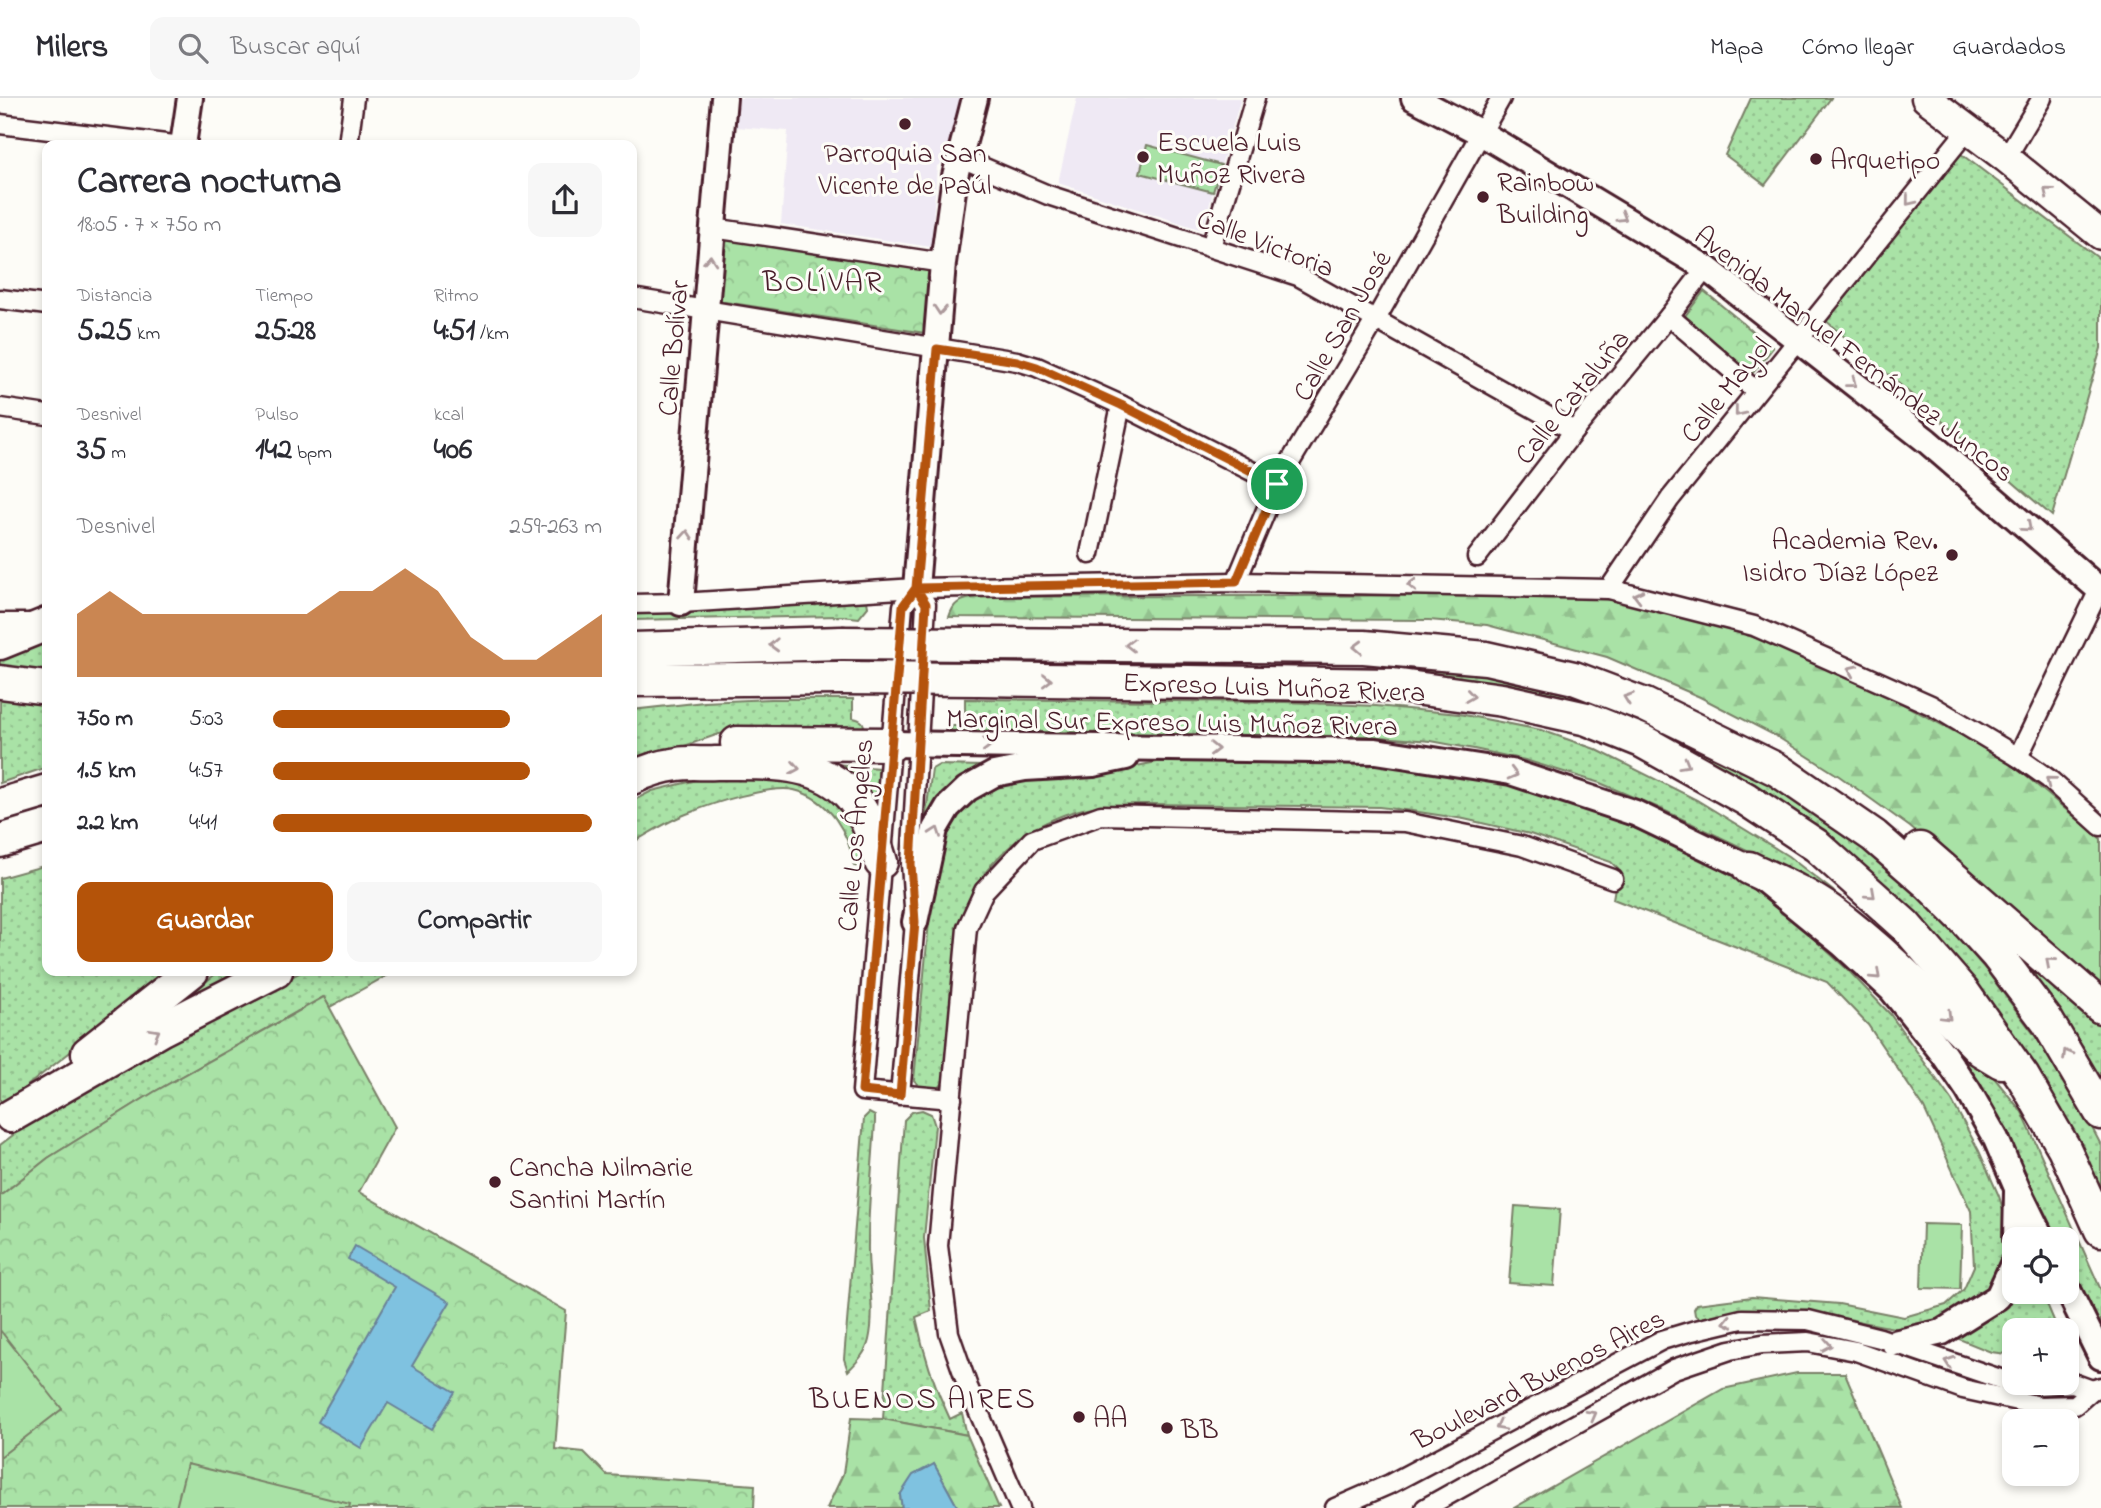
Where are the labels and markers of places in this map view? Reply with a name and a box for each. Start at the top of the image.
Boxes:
marker: Parroquia San Vicente de Paúl [897,116,913,132]
place label: Escuela Luis Muñoz Rivera [1157,124,1306,197]
place label: Parroquia San Vicente de Paúl [818,135,991,208]
place label: Arquetipo [1830,142,1940,183]
marker: Escuela Luis Muñoz Rivera [1135,149,1151,165]
marker: Arquetipo [1808,151,1824,167]
place label: Rainbow Building [1496,164,1594,237]
marker: Rainbow Building [1475,189,1491,205]
pin [1247,454,1307,514]
place label: Academia Rev. Isidro Díaz López [1742,522,1938,595]
marker: Academia Rev. Isidro Díaz López [1944,547,1960,563]
place label: Cancha Nilmarie Santini Martín [509,1149,693,1222]
marker: Cancha Nilmarie Santini Martín [487,1174,503,1190]
place label: AA [1093,1400,1128,1441]
marker: AA [1071,1409,1087,1425]
place label: BB [1180,1411,1219,1452]
marker: BB [1159,1420,1175,1436]

